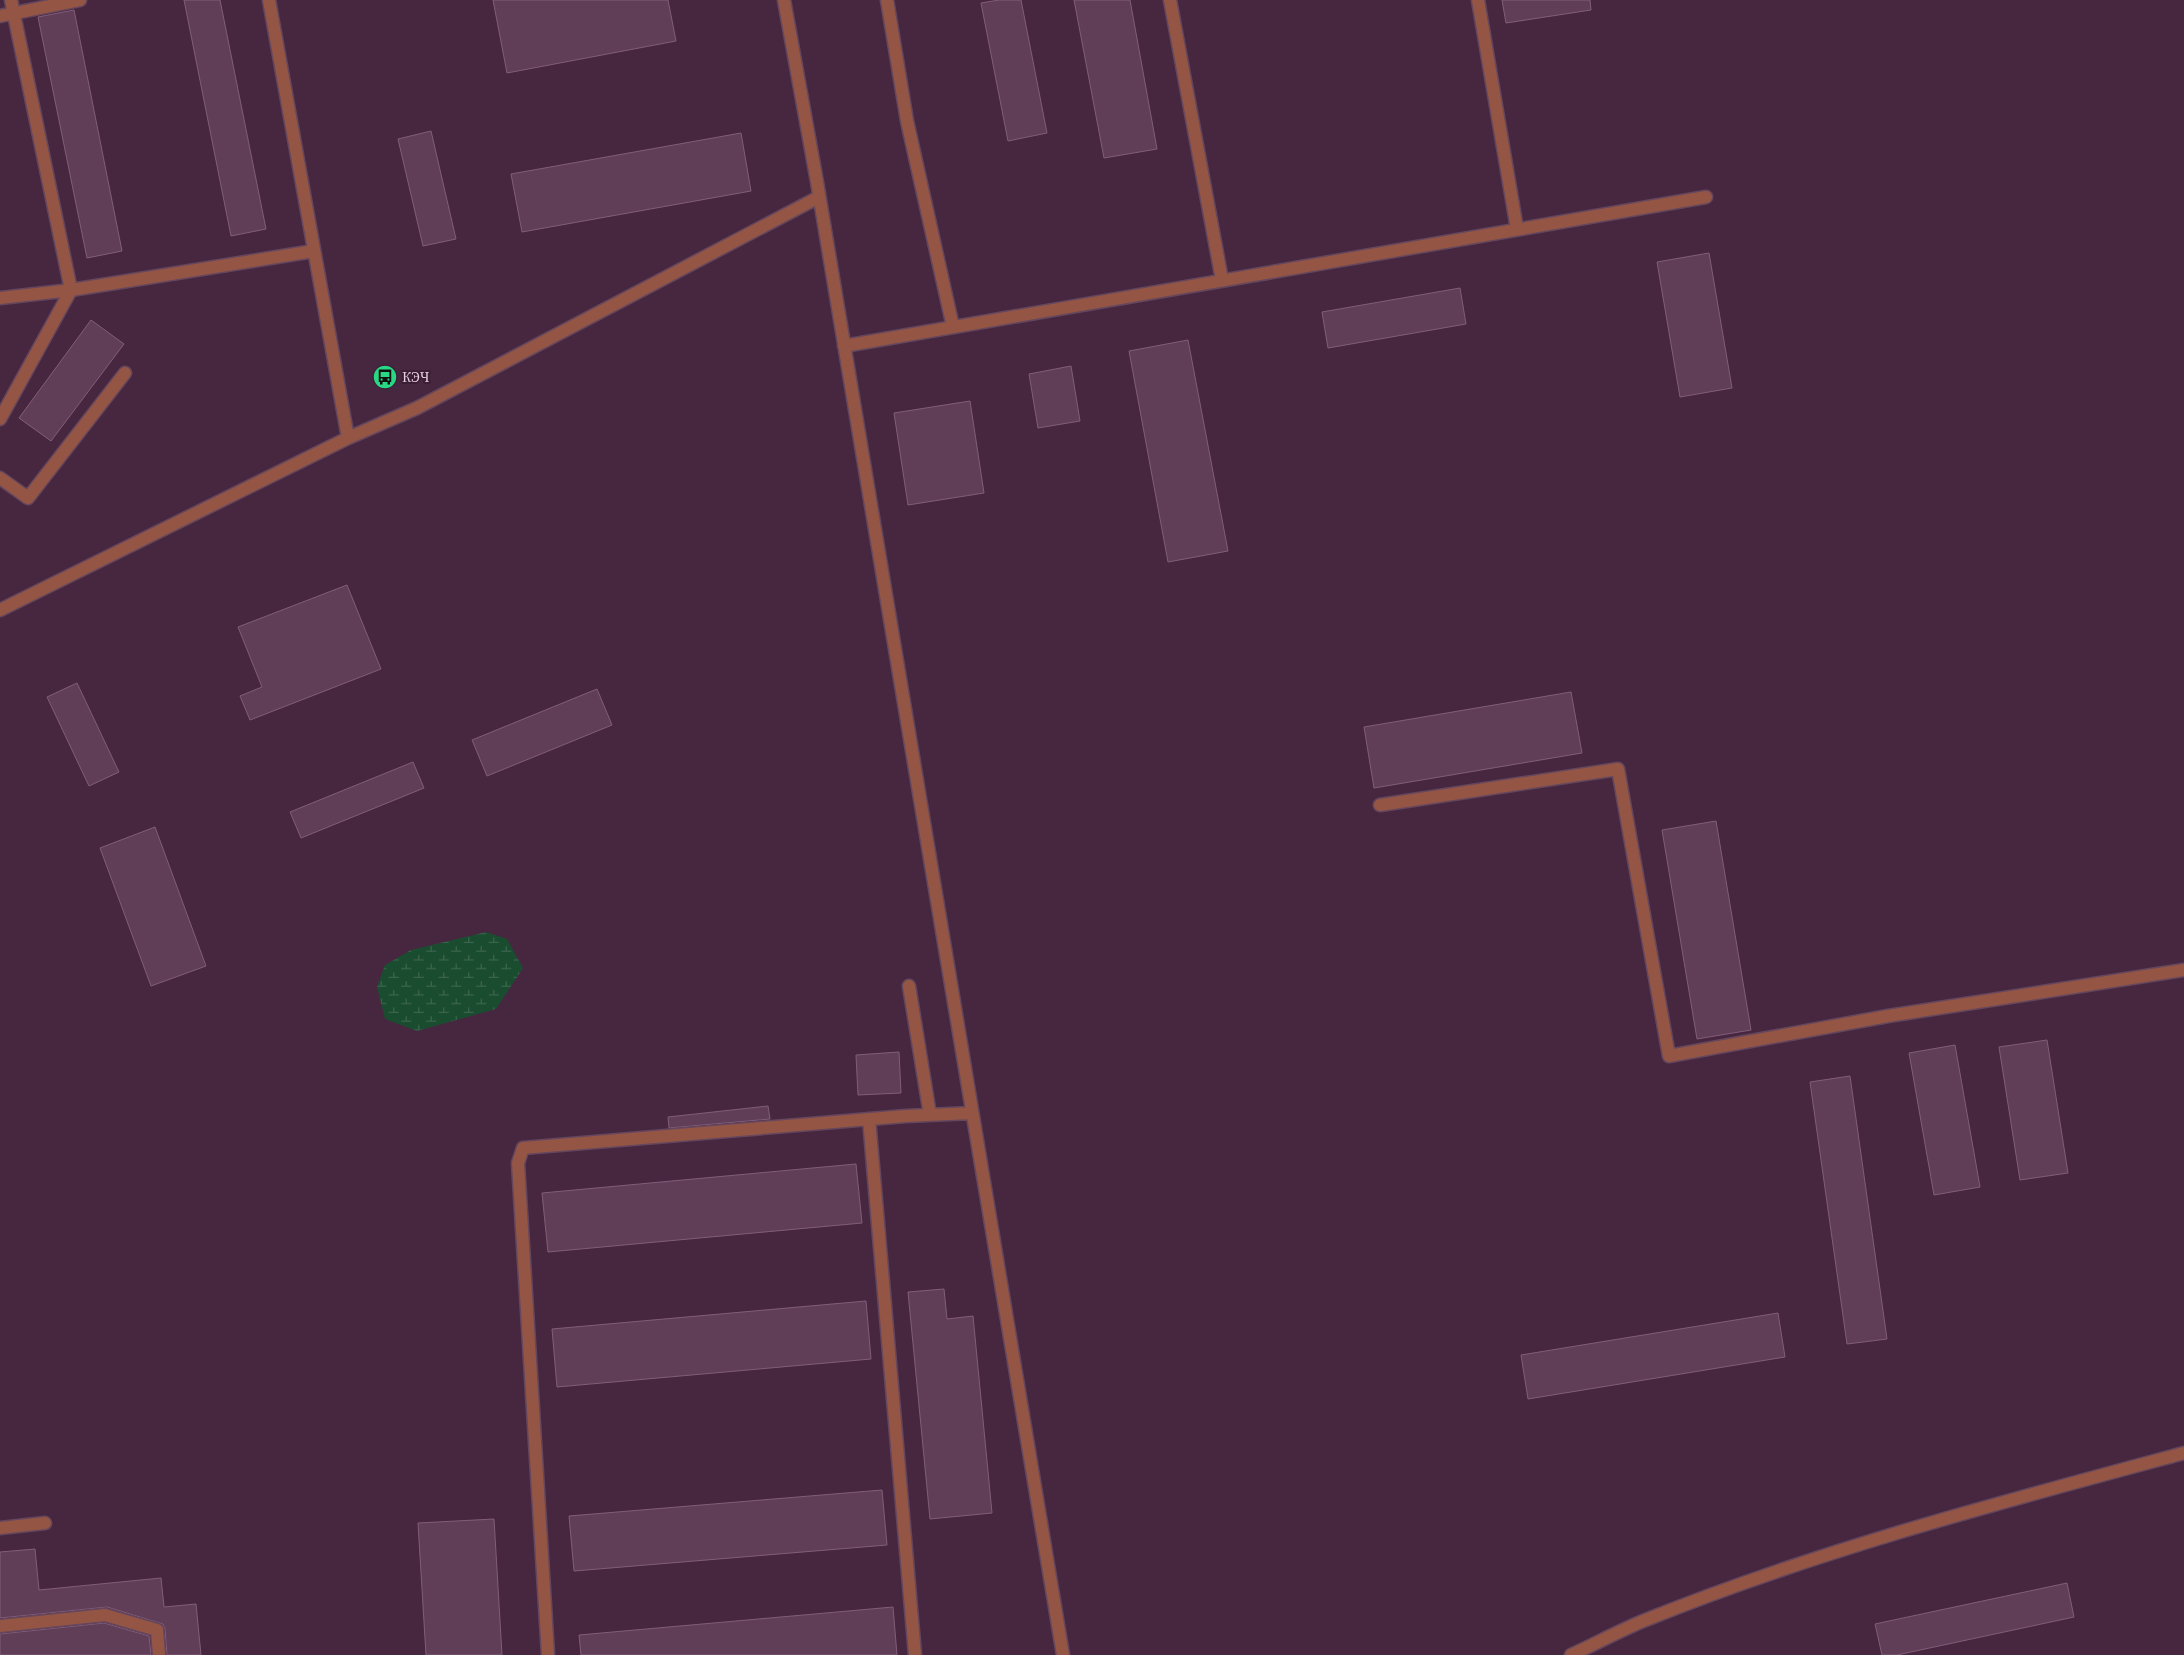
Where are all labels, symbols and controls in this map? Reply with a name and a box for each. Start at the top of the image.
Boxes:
bus stop icon: КЭЧ [372,364,398,390]
place label: КЭЧ [402,367,430,387]

